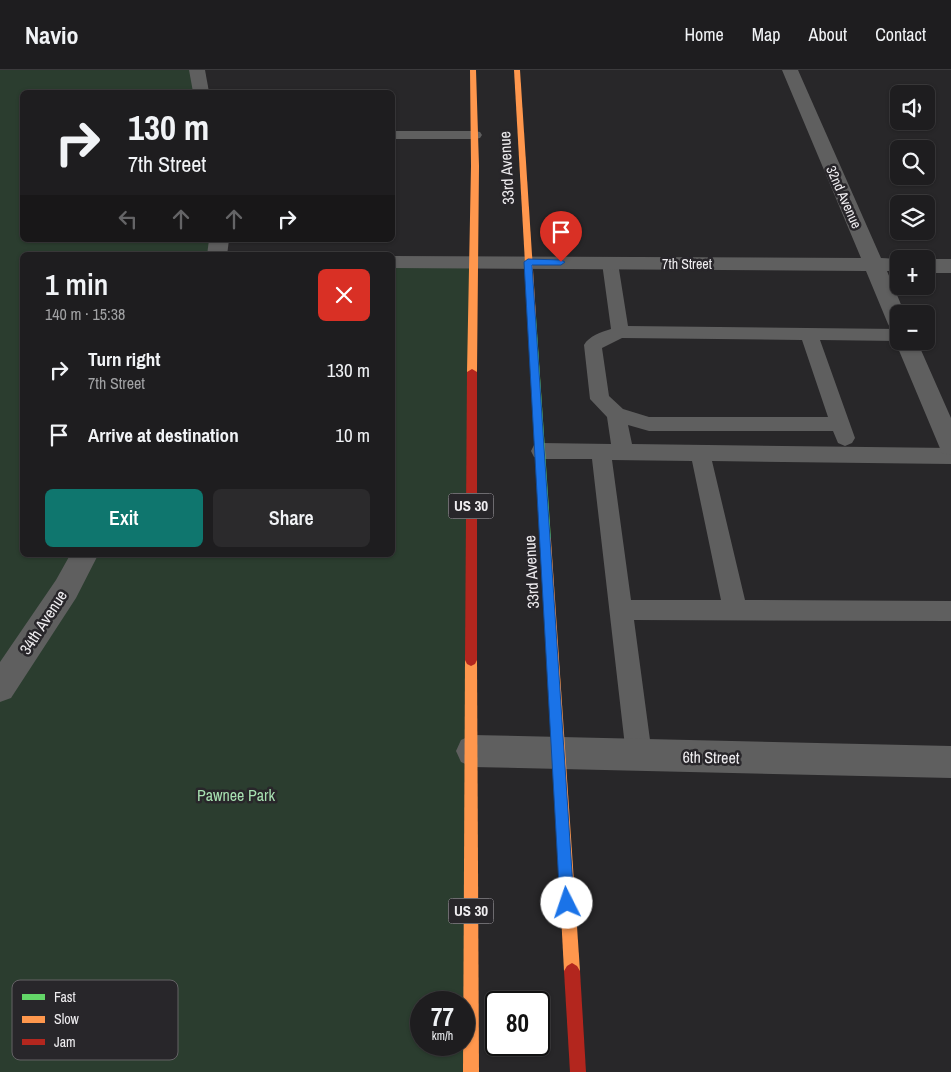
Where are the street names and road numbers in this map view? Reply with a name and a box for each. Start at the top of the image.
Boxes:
street label: 33rd Avenue [493,131,519,205]
street label: 32nd Avenue [822,163,866,231]
street label: 7th Street [662,255,712,273]
road number: US 30 [448,494,494,518]
street label: 33rd Avenue [518,535,544,609]
street label: 34th Avenue [14,586,72,658]
street label: 6th Street [682,746,740,769]
road number: US 30 [448,898,494,924]

